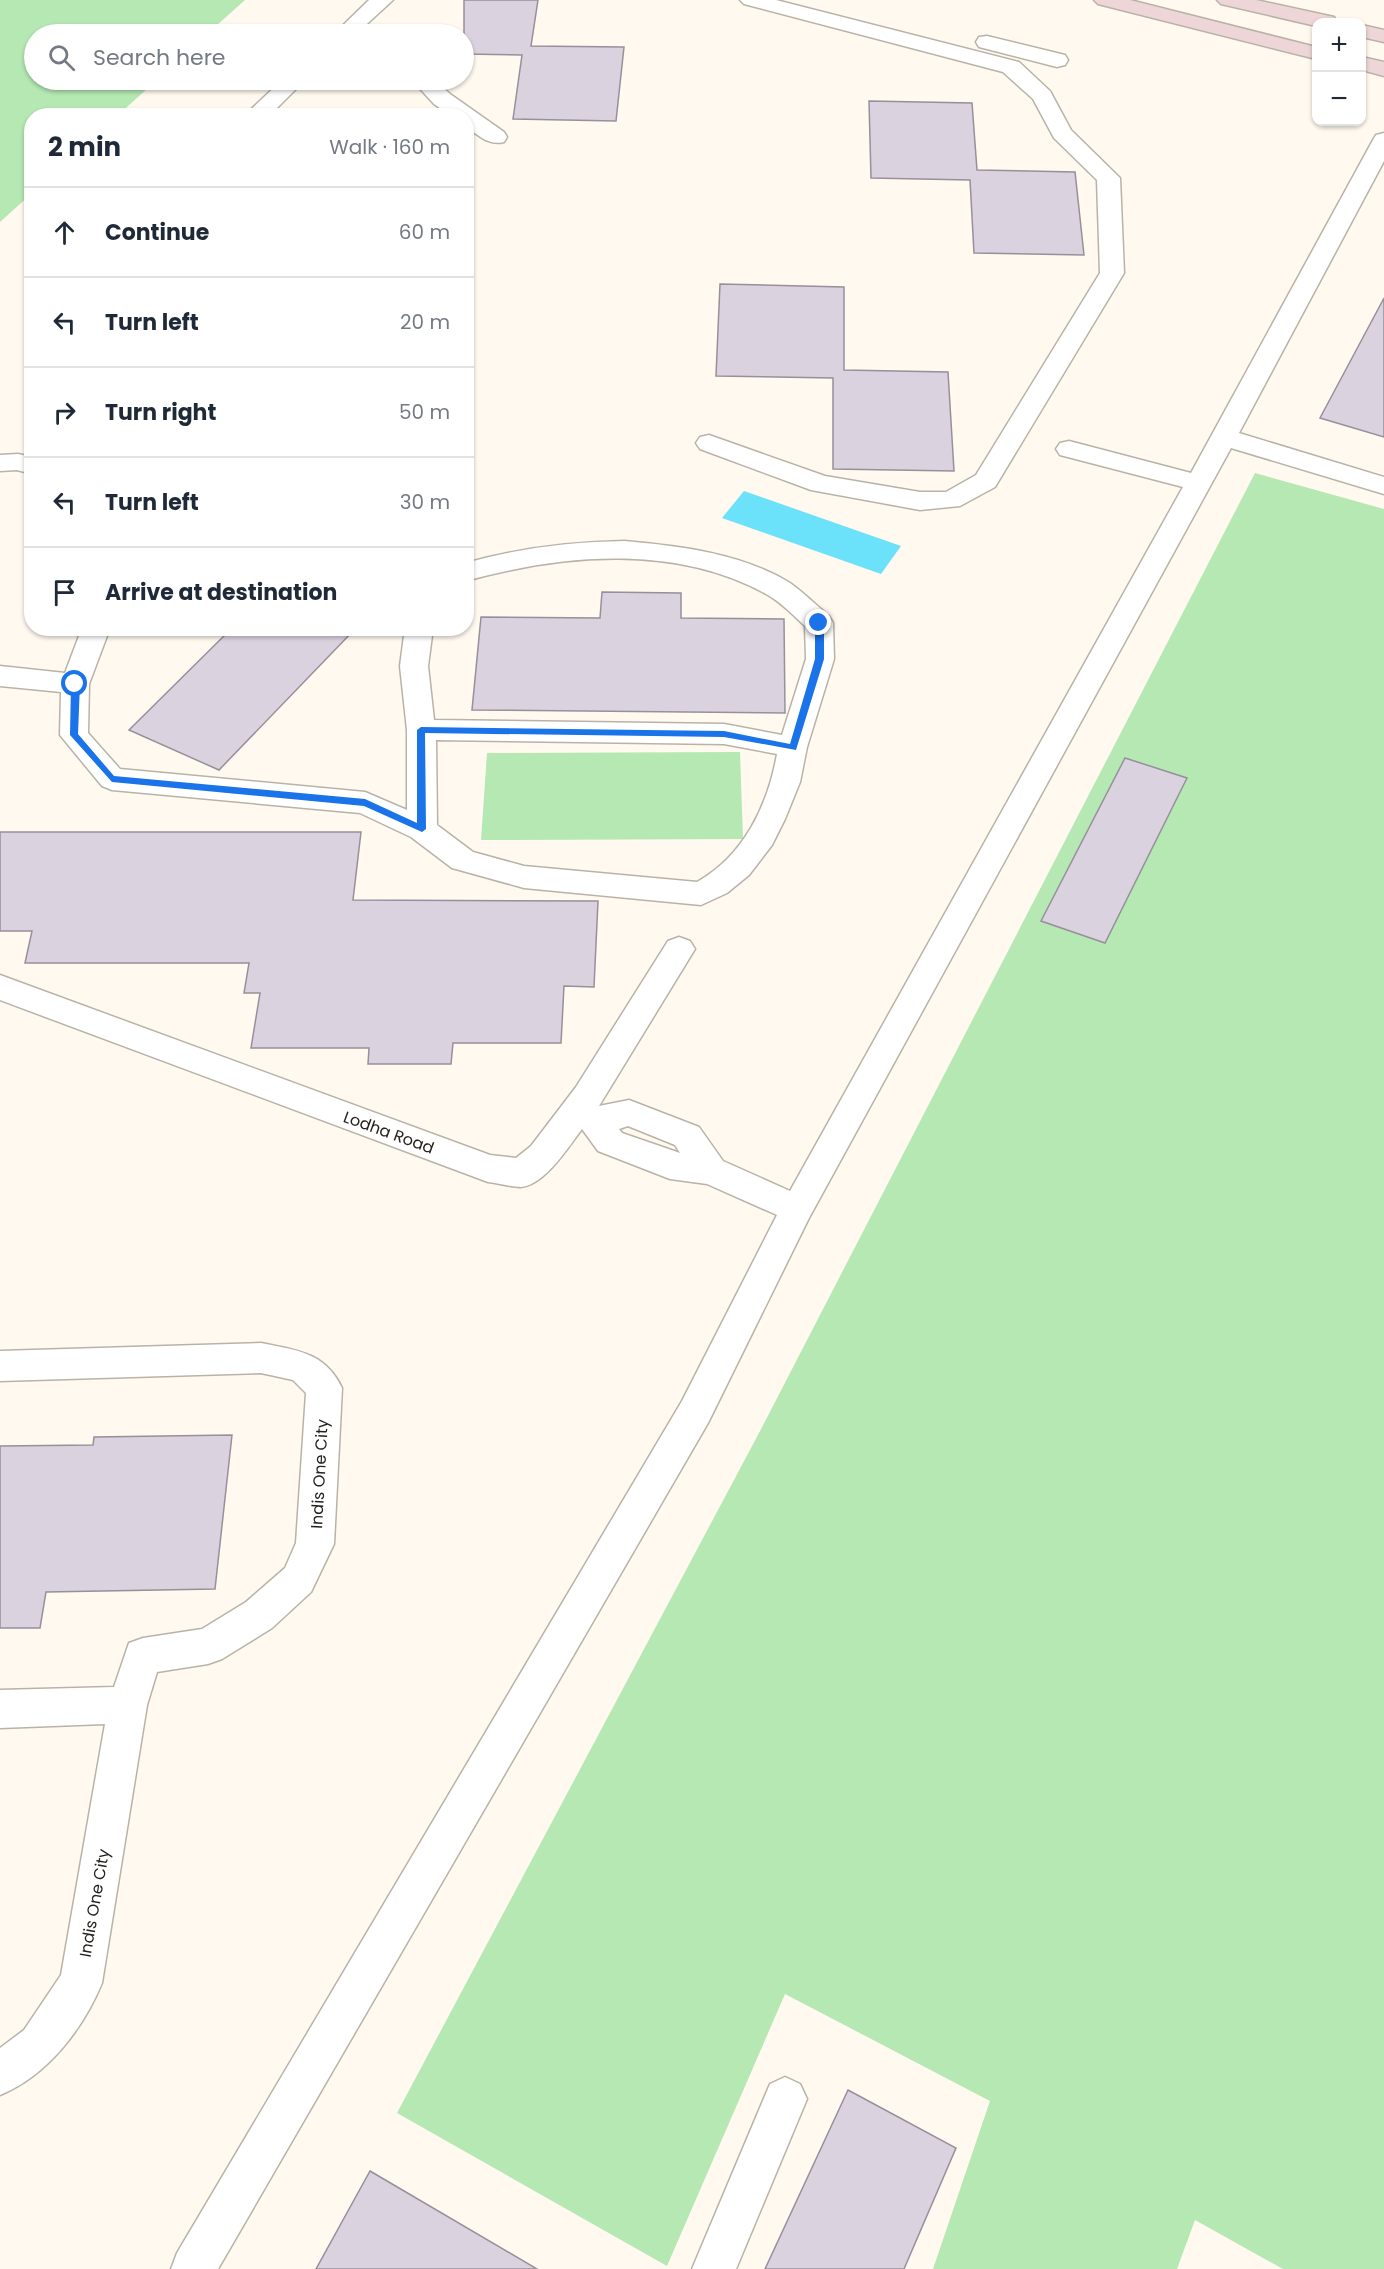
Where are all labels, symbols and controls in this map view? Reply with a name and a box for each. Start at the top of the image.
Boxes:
map controls [1312,18,1366,126]
button: + [1312,18,1366,72]
search box [24,24,474,90]
icon: search [45,41,78,74]
text: Search here [93,42,226,73]
button: − [1312,72,1366,126]
text: 2 min [48,129,121,165]
text: Walk · 160 m [329,133,450,161]
icon: ahead [48,216,81,249]
text: Continue [105,217,209,248]
text: 60 m [399,218,450,246]
icon: left [48,306,81,339]
text: Turn left [105,307,199,338]
text: 20 m [400,308,450,336]
icon: right [48,396,81,429]
text: Turn right [105,397,216,428]
text: 50 m [399,398,450,426]
icon: left [48,486,81,519]
text: Turn left [105,487,199,518]
text: 30 m [400,488,450,516]
icon: arrive [48,576,81,609]
text: Arrive at destination [105,577,337,608]
route end [805,609,831,635]
route start [61,670,87,696]
street label: Lodha Road [340,1105,437,1160]
street label: Indis One City [305,1419,334,1529]
street label: Indis One City [74,1847,115,1959]

